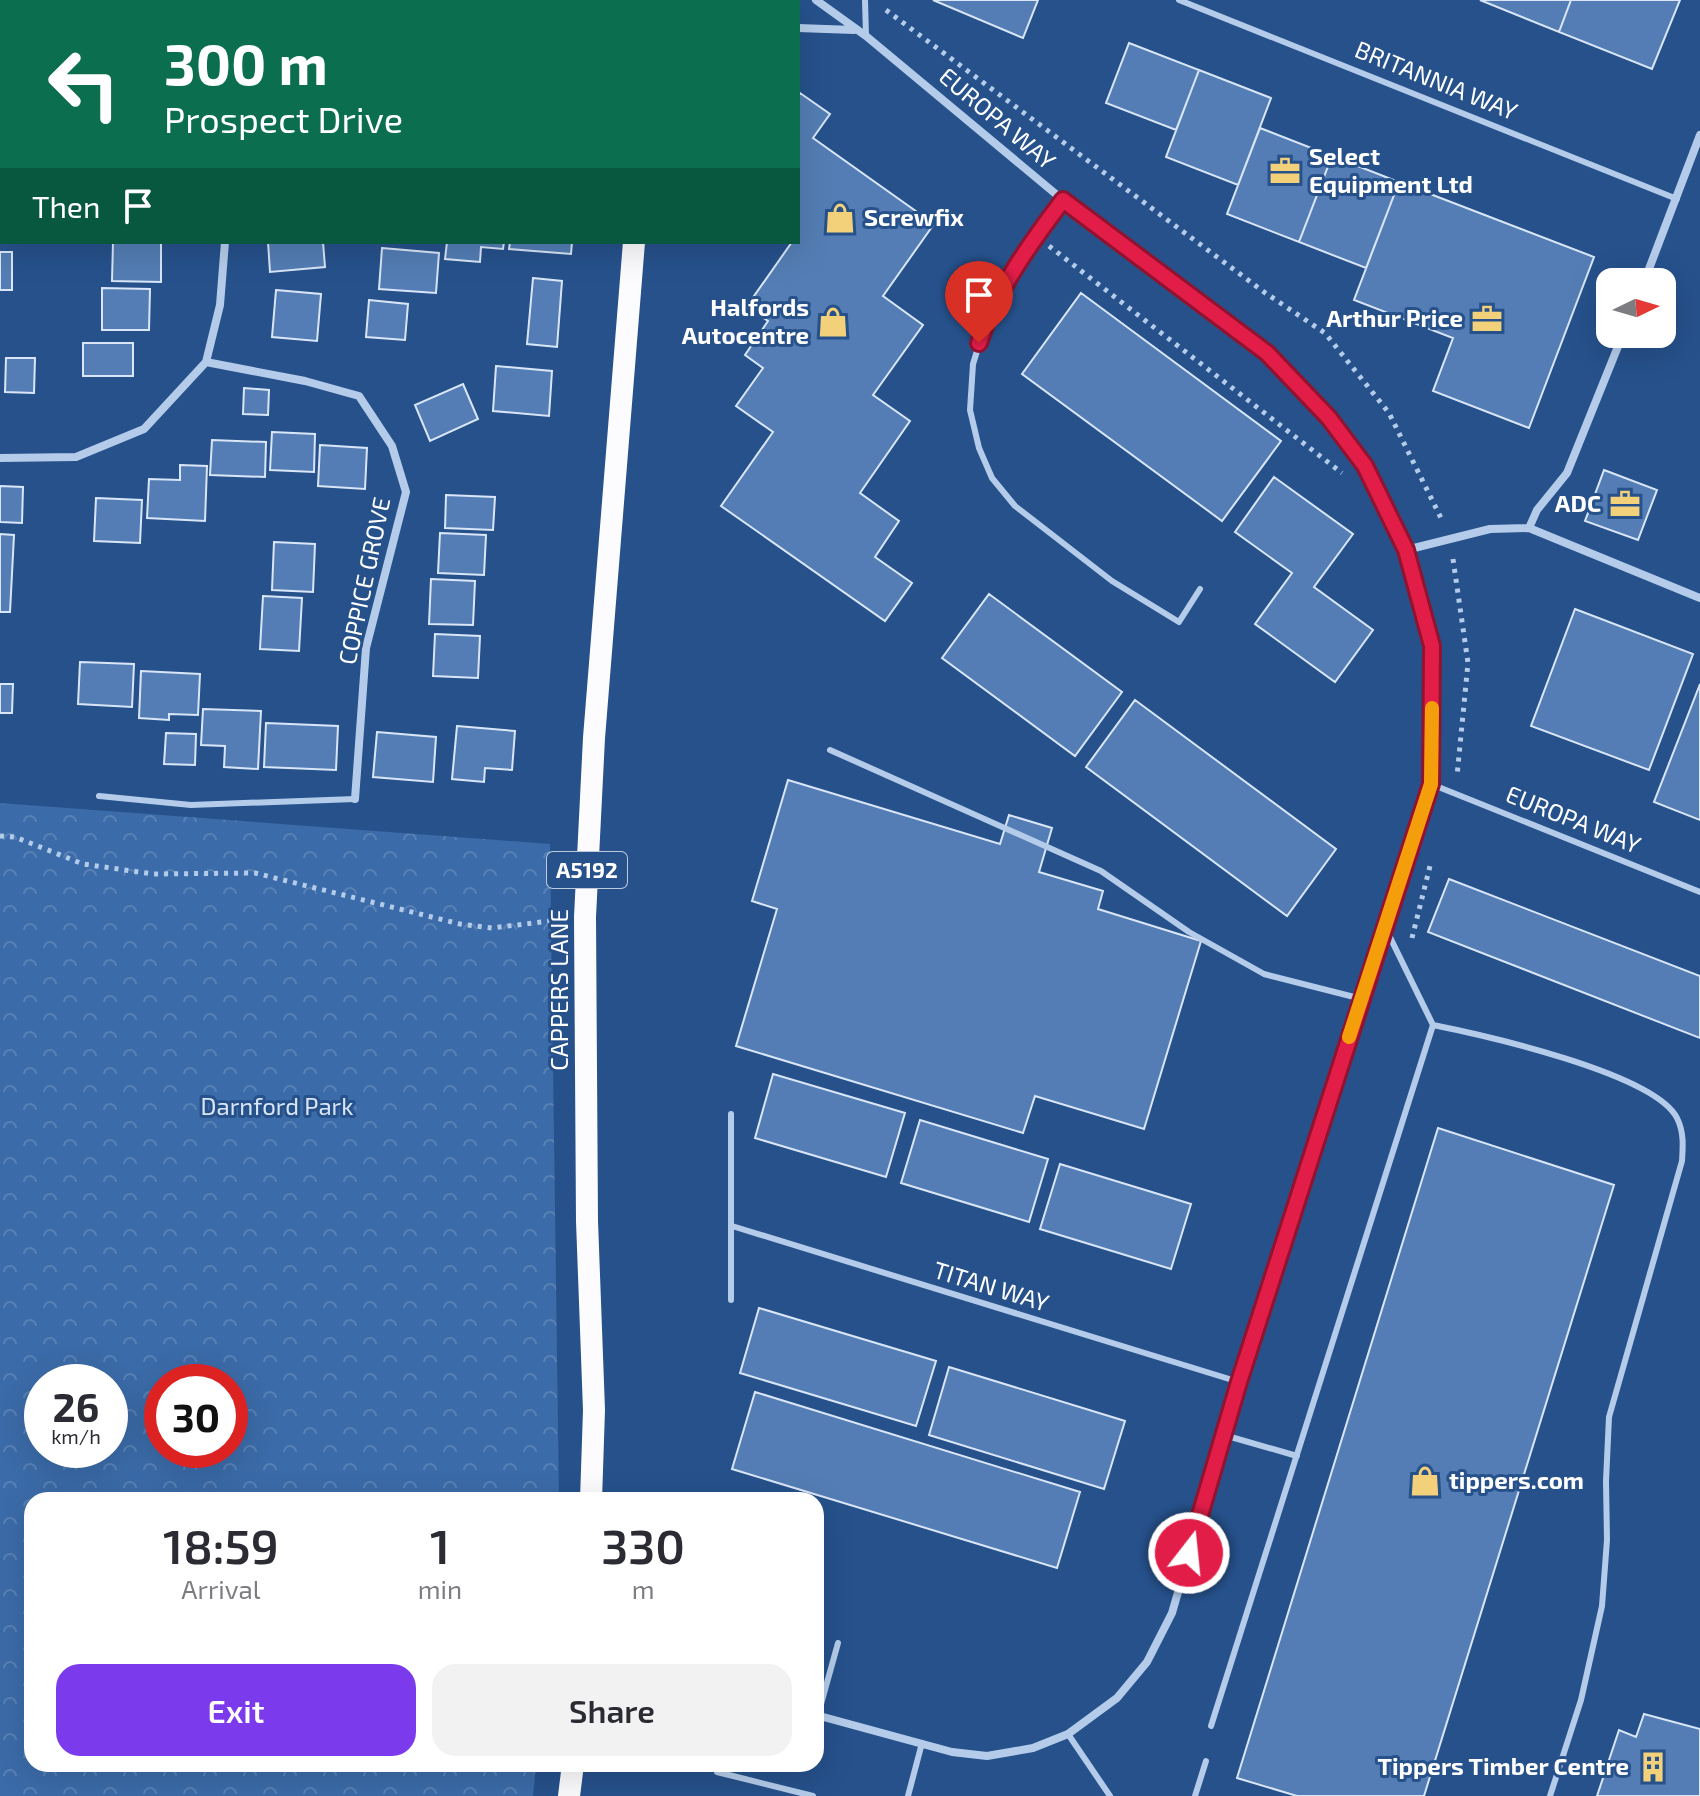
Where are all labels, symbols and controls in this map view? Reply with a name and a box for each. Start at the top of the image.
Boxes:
text: 300 m [164,29,328,96]
icon: left [32,32,136,136]
street label: BRITANNIA WAY [1351,34,1522,125]
street label: EUROPA WAY [934,61,1062,175]
text: Prospect Drive [164,97,403,140]
place label: Select Equipment Ltd [1309,141,1473,198]
office icon: Select Equipment Ltd [1268,154,1302,188]
icon: arrive [116,184,160,228]
text: Then [32,188,100,224]
shop icon: Screwfix [823,201,857,235]
place label: Screwfix [864,202,964,231]
pin [945,261,1013,343]
north arrow [1596,268,1676,348]
map controls [1596,268,1676,348]
icon: arrive [957,273,1001,317]
place label: Halfords Autocentre [682,292,809,349]
office icon: Arthur Price [1470,302,1504,336]
place label: Arthur Price [1326,303,1463,332]
shop icon: Halfords Autocentre [816,305,850,339]
office icon: ADC [1608,487,1642,521]
place label: ADC [1555,488,1601,517]
street label: COPPICE GROVE [332,494,395,667]
street label: EUROPA WAY [1502,778,1645,859]
road number: A5192 [547,852,627,888]
street label: CAPPERS LANE [544,909,573,1071]
park label: Darnford Park [201,1091,353,1120]
street label: TITAN WAY [930,1254,1053,1317]
speed limit sign: 30 [144,1364,248,1468]
text: 26 [53,1382,99,1430]
text: km/h [51,1424,101,1448]
shop icon: tippers.com [1408,1464,1442,1498]
place label: tippers.com [1449,1465,1584,1494]
position arrow [1147,1511,1231,1595]
text: 18:59 [163,1516,279,1574]
text: 1 [430,1516,450,1574]
text: 330 [601,1516,685,1574]
text: Arrival [181,1573,260,1604]
text: min [418,1573,462,1604]
text: m [632,1573,654,1604]
button: Exit [56,1664,416,1756]
button: Share [432,1664,792,1756]
building icon: Tippers Timber Centre [1636,1750,1670,1784]
place label: Tippers Timber Centre [1377,1751,1629,1780]

